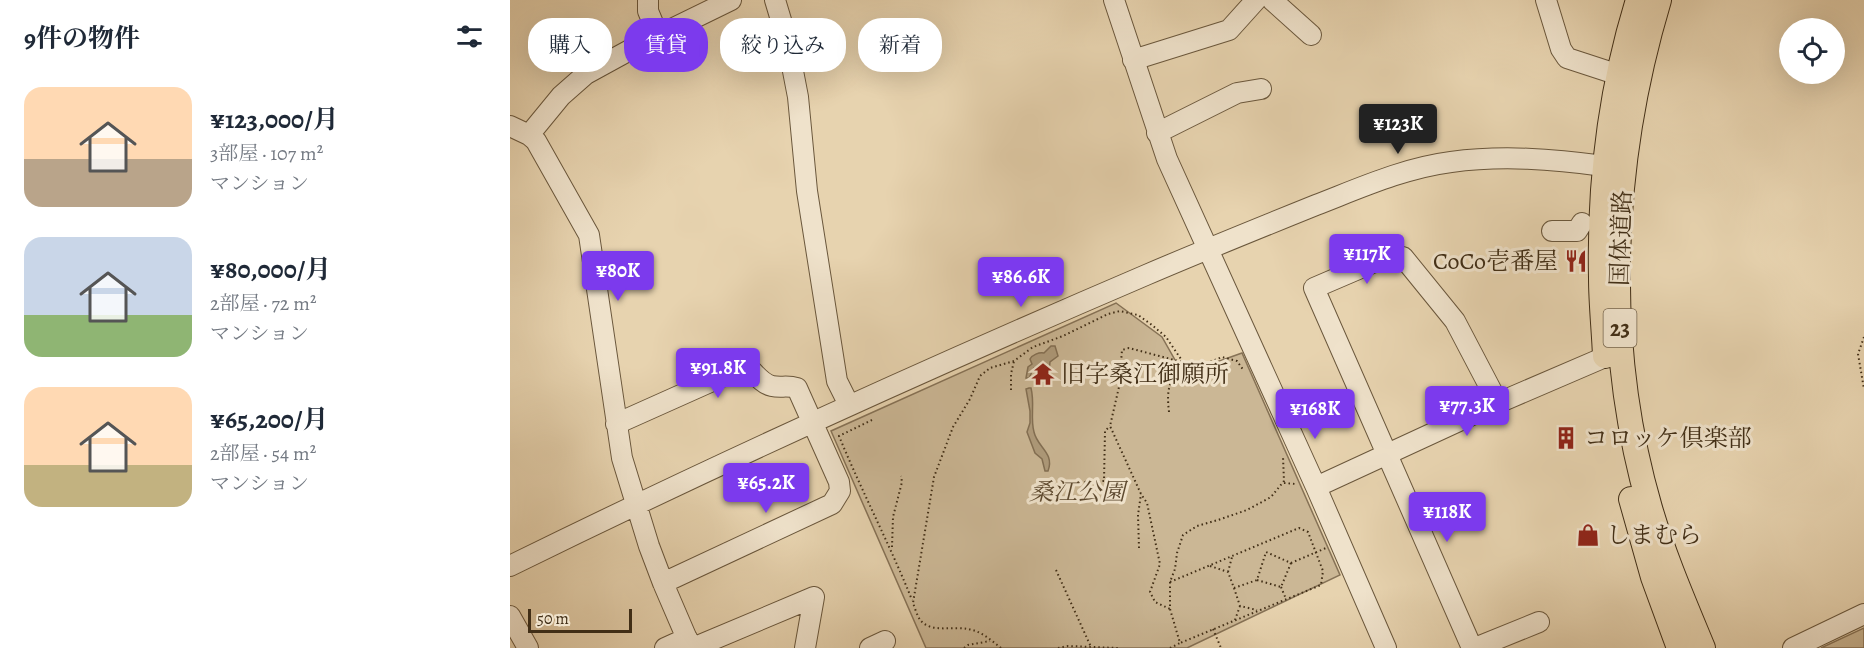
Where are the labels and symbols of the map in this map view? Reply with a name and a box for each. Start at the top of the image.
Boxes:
pin: ¥123K [1356,104,1440,155]
street label: 国体道路 [1603,189,1639,287]
pin: ¥117K [1325,234,1409,285]
place label: CoCo壱番屋 [1433,245,1558,277]
restaurant icon: CoCo壱番屋 [1563,248,1589,274]
pin: ¥80K [582,251,654,302]
pin: ¥86.6K [972,257,1070,308]
road number: 23 [1604,309,1636,347]
pin: ¥91.8K [669,348,767,399]
place label: 旧字桑江御願所 [1061,358,1229,390]
temple icon: 旧字桑江御願所 [1030,361,1056,387]
pin: ¥77.3K [1418,386,1516,437]
pin: ¥168K [1273,389,1357,440]
place label: コロッケ倶楽部 [1584,422,1752,454]
building icon: コロッケ倶楽部 [1553,425,1579,451]
pin: ¥65.2K [717,463,815,514]
park label: 桑江公園 [1029,476,1129,508]
pin: ¥118K [1405,492,1489,543]
place label: しまむら [1606,519,1702,551]
shop icon: しまむら [1575,522,1601,548]
scale bar [528,606,632,634]

